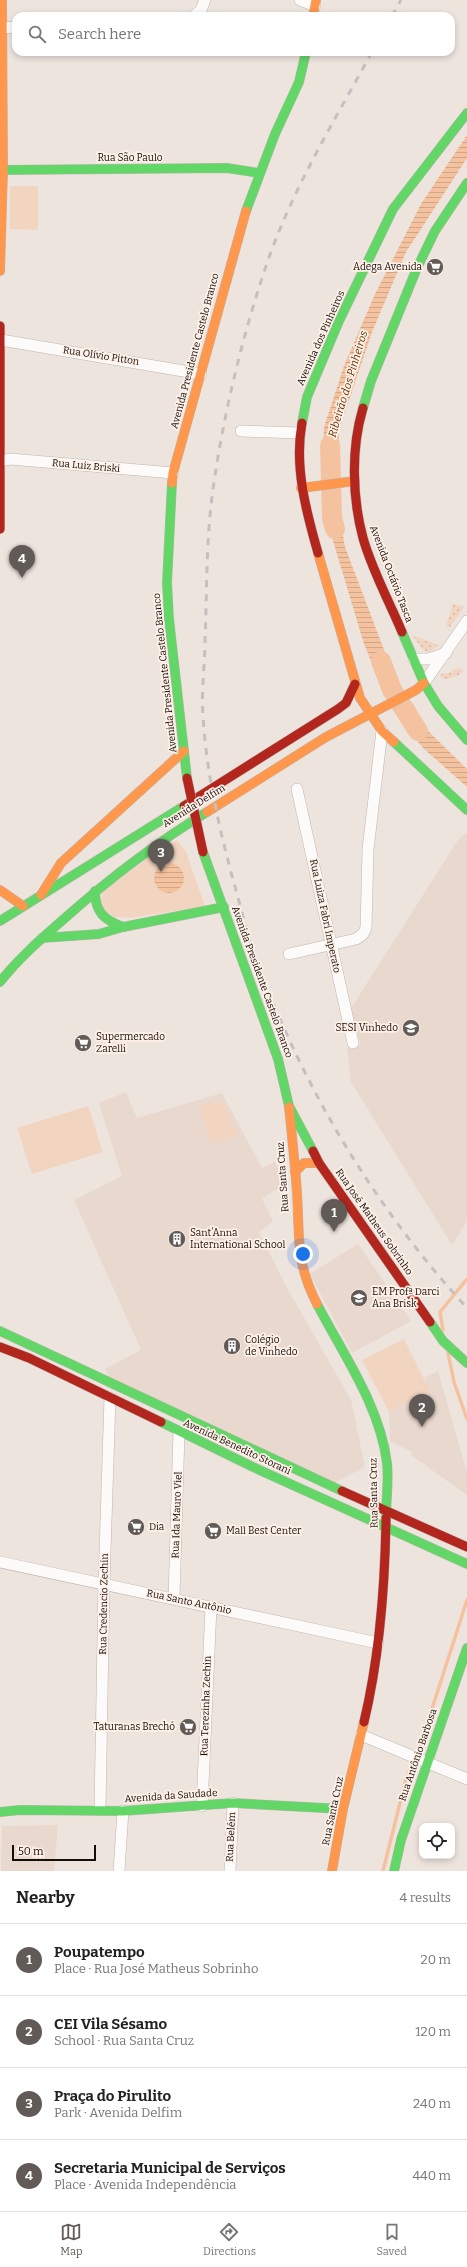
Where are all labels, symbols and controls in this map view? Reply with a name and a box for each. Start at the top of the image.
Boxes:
search box [12,12,455,56]
icon: search [26,23,48,45]
text: Search here [58,25,141,43]
street label: Rua São Paulo [97,152,163,164]
supermarket icon: Adega Avenida [425,257,445,277]
place label: Adega Avenida [353,261,423,273]
street label: Avenida Presidente Castelo Branco [168,272,222,430]
street label: Avenida dos Pinheiros [295,288,347,387]
water label: Ribeirão dos Pinheiros [326,329,370,439]
street label: Rua Olívio Pitton [62,343,141,368]
street label: Rua Luiz Briski [51,457,121,475]
street label: Avenida Octávio Tasca [367,524,415,625]
pin: 4 [9,545,35,578]
street label: Avenida Presidente Castelo Branco [151,592,179,754]
street label: Avenida Delfim [161,782,228,830]
pin: 3 [148,839,174,872]
street label: Rua Luiza Fabri Imperato [307,858,343,974]
street label: Avenida Presidente Castelo Branco [229,904,295,1060]
school or university icon: SESI Vinhedo [401,1018,421,1038]
place label: SESI Vinhedo [335,1022,398,1034]
place label: Supermercado Zarelli [96,1031,165,1055]
supermarket icon: Supermercado Zarelli [73,1033,93,1053]
street label: Rua Santa Cruz [275,1141,291,1212]
street label: Rua José Matheus Sobrinho [333,1167,415,1278]
pin: 1 [321,1199,347,1232]
place label: Sant'Anna International School [190,1227,285,1251]
building icon: Sant'Anna International School [167,1229,187,1249]
your location [293,1244,313,1264]
place label: EM Profª Darci Ana Brisk [372,1286,439,1310]
school or university icon: EM Profª Darci Ana Brisk [349,1288,369,1308]
place label: Colégio de Vinhedo [245,1334,298,1358]
building icon: Colégio de Vinhedo [222,1336,242,1356]
pin: 2 [409,1394,435,1427]
street label: Avenida Benedito Storani [181,1417,293,1477]
street label: Rua Santa Cruz [367,1458,381,1528]
street label: Rua Ida Mauro Viel [169,1471,185,1559]
supermarket icon: Dia [126,1517,146,1537]
place label: Dia [149,1521,165,1533]
supermarket icon: Mall Best Center [203,1521,223,1541]
place label: Mall Best Center [226,1525,302,1537]
street label: Rua Credencio Zechin [97,1553,111,1655]
street label: Rua Santo Antônio [145,1586,233,1617]
street label: Rua Terezinha Zechin [198,1655,214,1756]
street label: Rua Antônio Barbosa [396,1706,440,1803]
supermarket icon: Taturanas Brechó [178,1717,198,1737]
place label: Taturanas Brechó [93,1721,175,1733]
street label: Rua Santa Cruz [320,1775,346,1847]
street label: Avenida da Saudade [124,1787,218,1805]
street label: Rua Belém [224,1811,238,1862]
map controls [419,1823,455,1859]
button: locate [419,1823,455,1859]
scale bar [12,1843,96,1862]
text: 50 m [18,1845,44,1858]
text: Nearby [16,1887,75,1908]
text: 4 results [399,1890,451,1905]
text: Poupatempo [54,1943,145,1961]
text: 1 [26,1952,32,1967]
text: 20 m [421,1952,451,1967]
text: Place · Rua José Matheus Sobrinho [54,1961,258,1976]
text: CEI Vila Sésamo [54,2015,167,2033]
text: 2 [25,2024,33,2039]
text: 120 m [415,2024,451,2039]
text: School · Rua Santa Cruz [54,2033,194,2048]
text: Praça do Pirulito [54,2087,171,2105]
text: 3 [25,2096,33,2111]
text: 240 m [413,2096,451,2111]
text: Park · Avenida Delfim [54,2105,182,2120]
text: Secretaria Municipal de Serviços [54,2159,286,2177]
text: 4 [25,2168,33,2183]
text: 440 m [412,2168,451,2183]
text: Place · Avenida Independência [54,2177,236,2192]
tab: Map [60,2221,82,2258]
tab: Directions [203,2221,256,2258]
tab: Saved [376,2221,407,2258]

